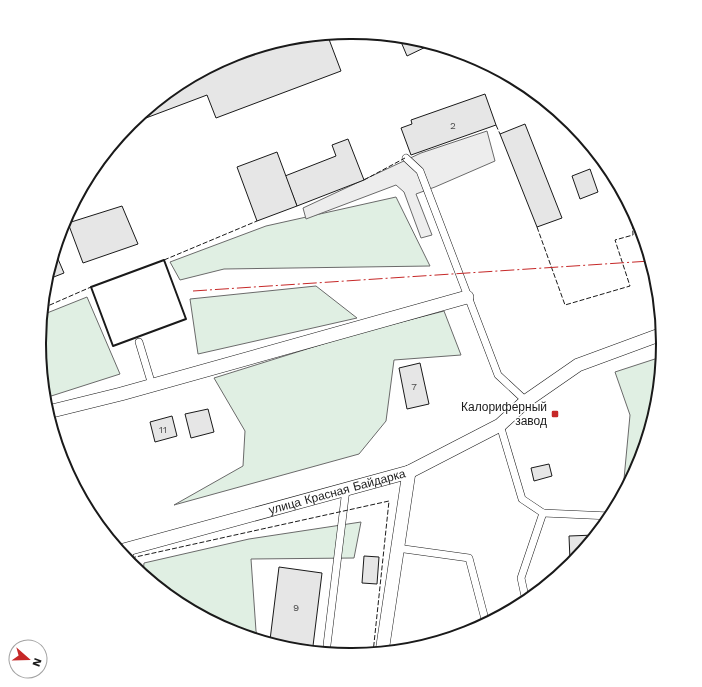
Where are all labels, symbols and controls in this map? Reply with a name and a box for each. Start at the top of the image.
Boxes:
house number: 2 [450,120,456,131]
house number: 7 [411,381,417,392]
place label: Калориферный завод [461,400,547,428]
marker: Калориферный завод [550,409,560,419]
house number: 11 [159,424,167,435]
street label: улица Красная Байдарка [267,466,407,517]
house number: 9 [293,602,299,613]
north arrow [8,639,48,679]
text: N [29,656,44,668]

